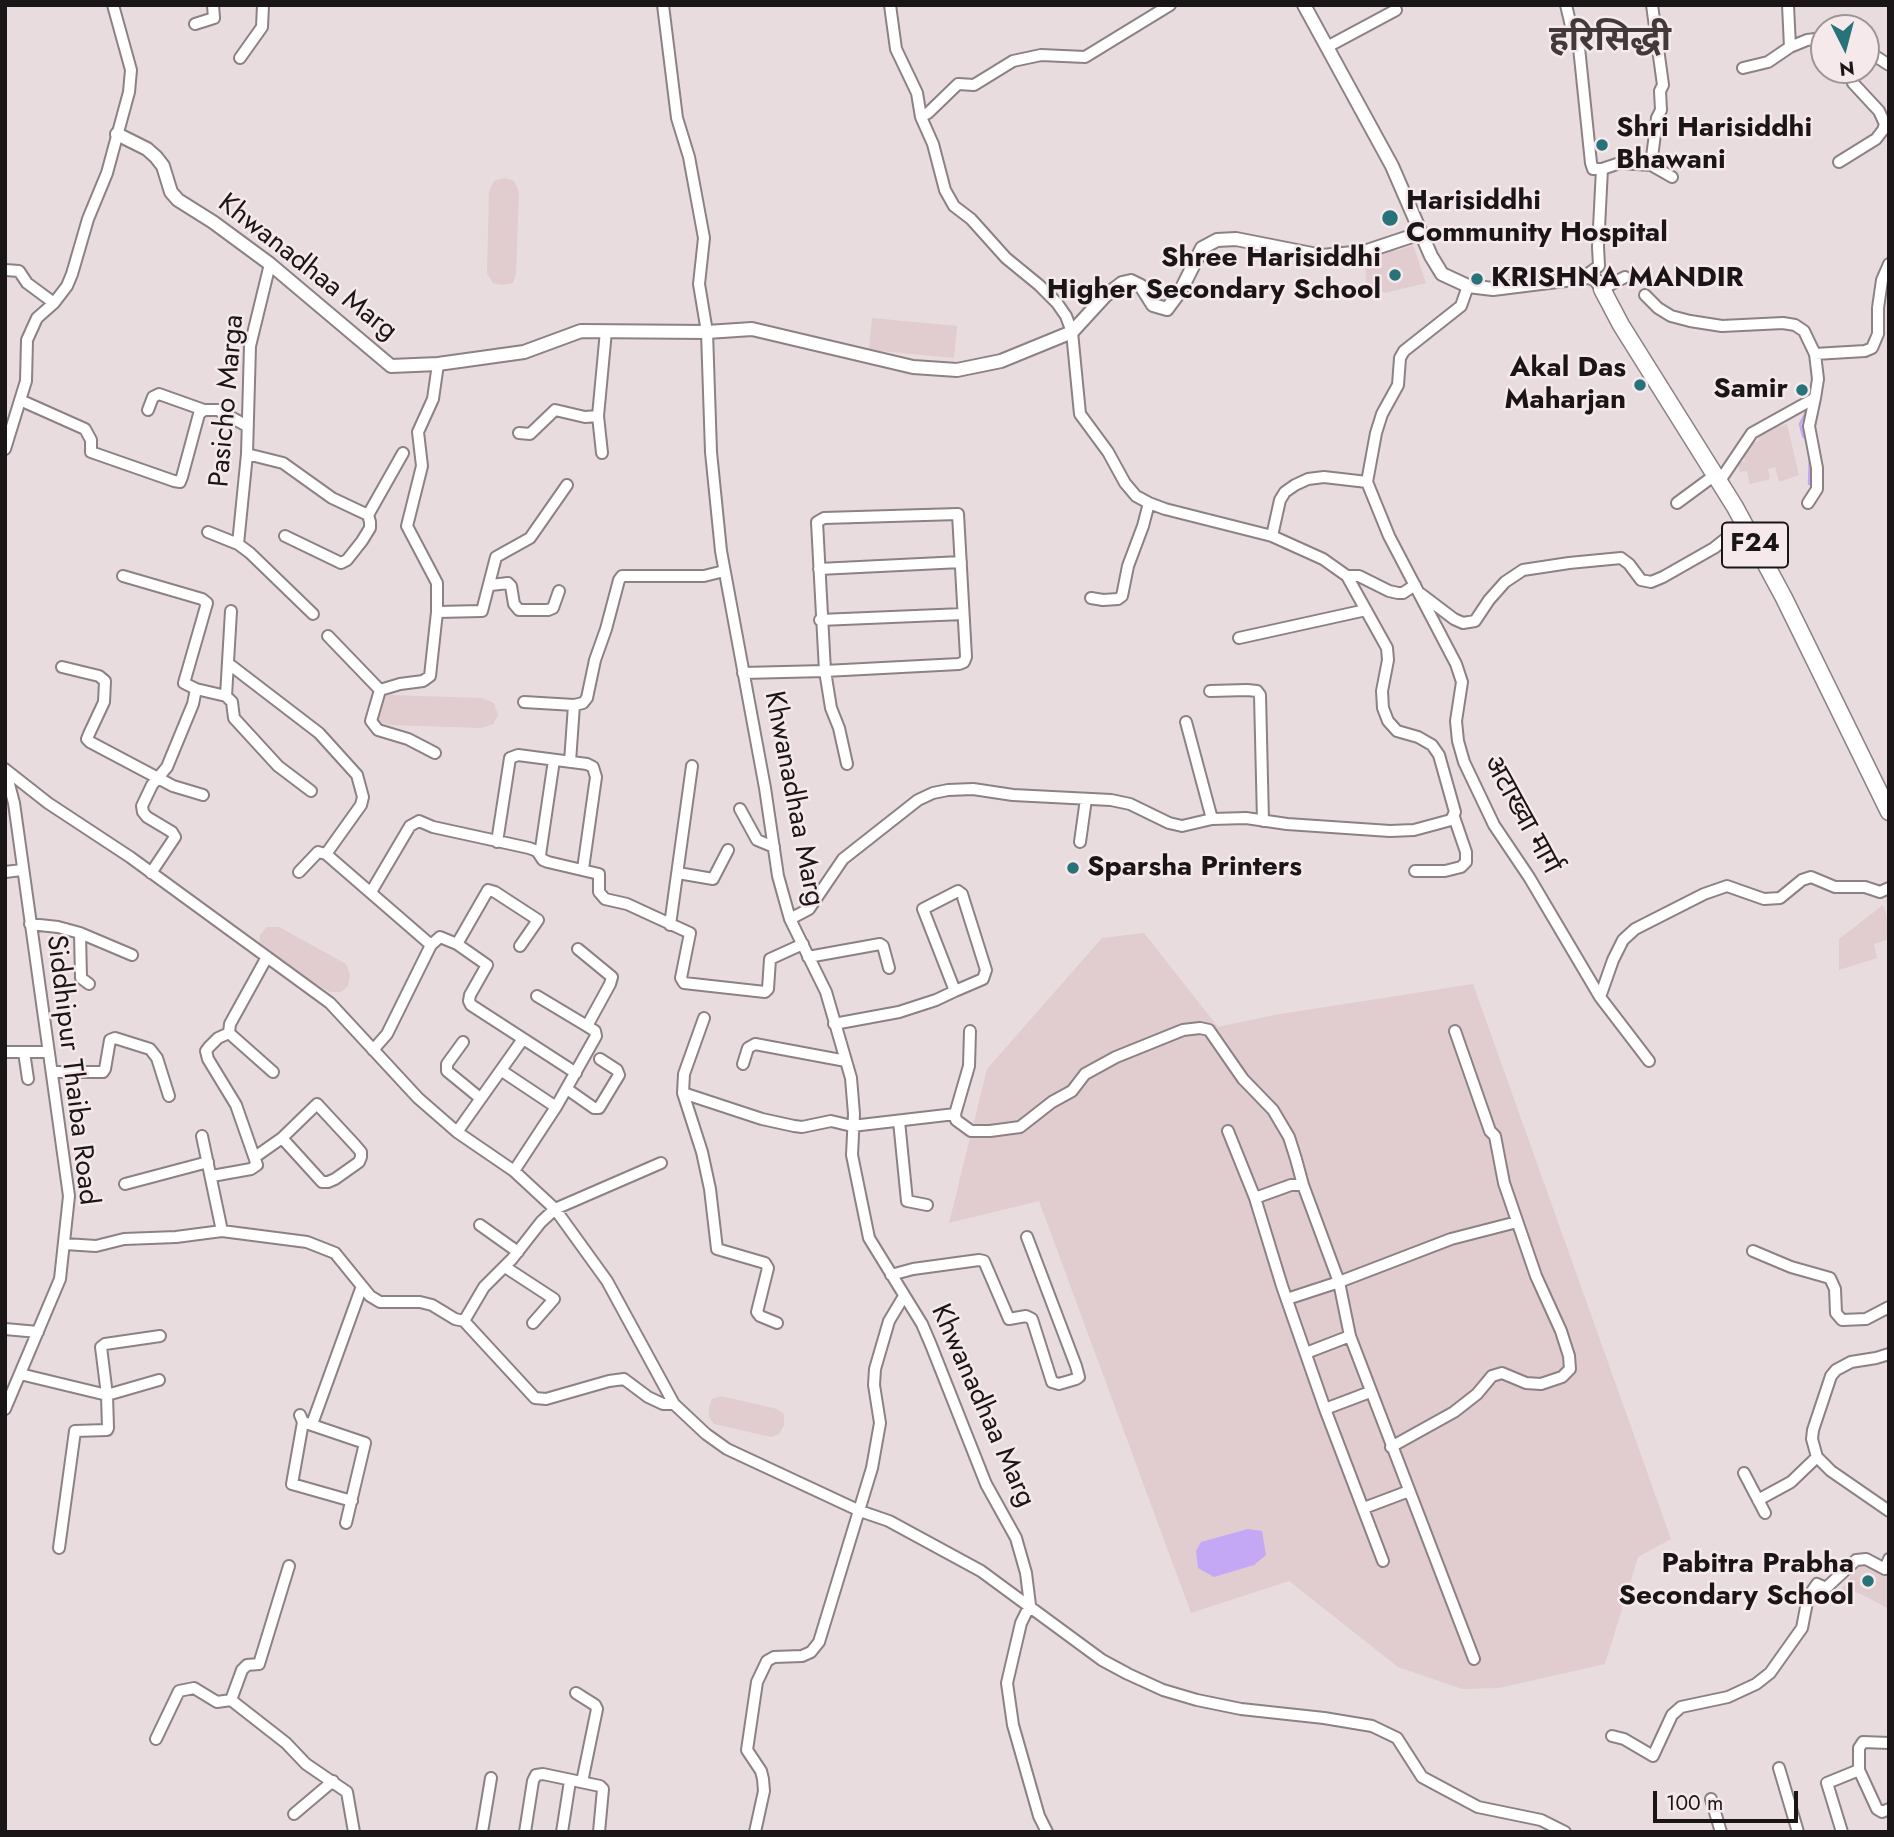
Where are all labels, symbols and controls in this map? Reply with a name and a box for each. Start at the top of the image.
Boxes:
north arrow [1810,14,1880,84]
district label: हरिसिद्धी [1549,21,1671,63]
text: N [1838,54,1856,83]
place label: Shri Harisiddhi Bhawani [1616,112,1812,178]
marker: Shri Harisiddhi Bhawani [1594,137,1610,153]
place label: Harisiddhi Community Hospital [1406,185,1668,251]
street label: Khwanadhaa Marg [211,188,403,348]
marker: Harisiddhi Community Hospital [1380,208,1400,228]
place label: Shree Harisiddhi Higher Secondary School [1047,242,1381,308]
place label: KRISHNA MANDIR [1491,262,1744,296]
marker: Shree Harisiddhi Higher Secondary School [1387,267,1403,283]
marker: KRISHNA MANDIR [1469,271,1485,287]
street label: Pasicho Marga [204,313,252,489]
place label: Akal Das Maharjan [1505,352,1626,418]
place label: Samir [1713,373,1788,407]
marker: Akal Das Maharjan [1632,377,1648,393]
marker: Samir [1794,382,1810,398]
road number: F24 [1722,523,1788,568]
street label: Khwanadhaa Marg [756,689,830,909]
street label: अटाख्वा मार्ग [1475,750,1567,880]
place label: Sparsha Printers [1087,851,1302,885]
marker: Sparsha Printers [1065,860,1081,876]
street label: Siddhipur Thaiba Road [38,933,104,1207]
street label: Khwanadhaa Marg [922,1299,1042,1513]
place label: Pabitra Prabha Secondary School [1618,1548,1854,1614]
marker: Pabitra Prabha Secondary School [1860,1573,1876,1589]
scale bar [1656,1778,1801,1822]
text: 100 m [1666,1788,1723,1818]

